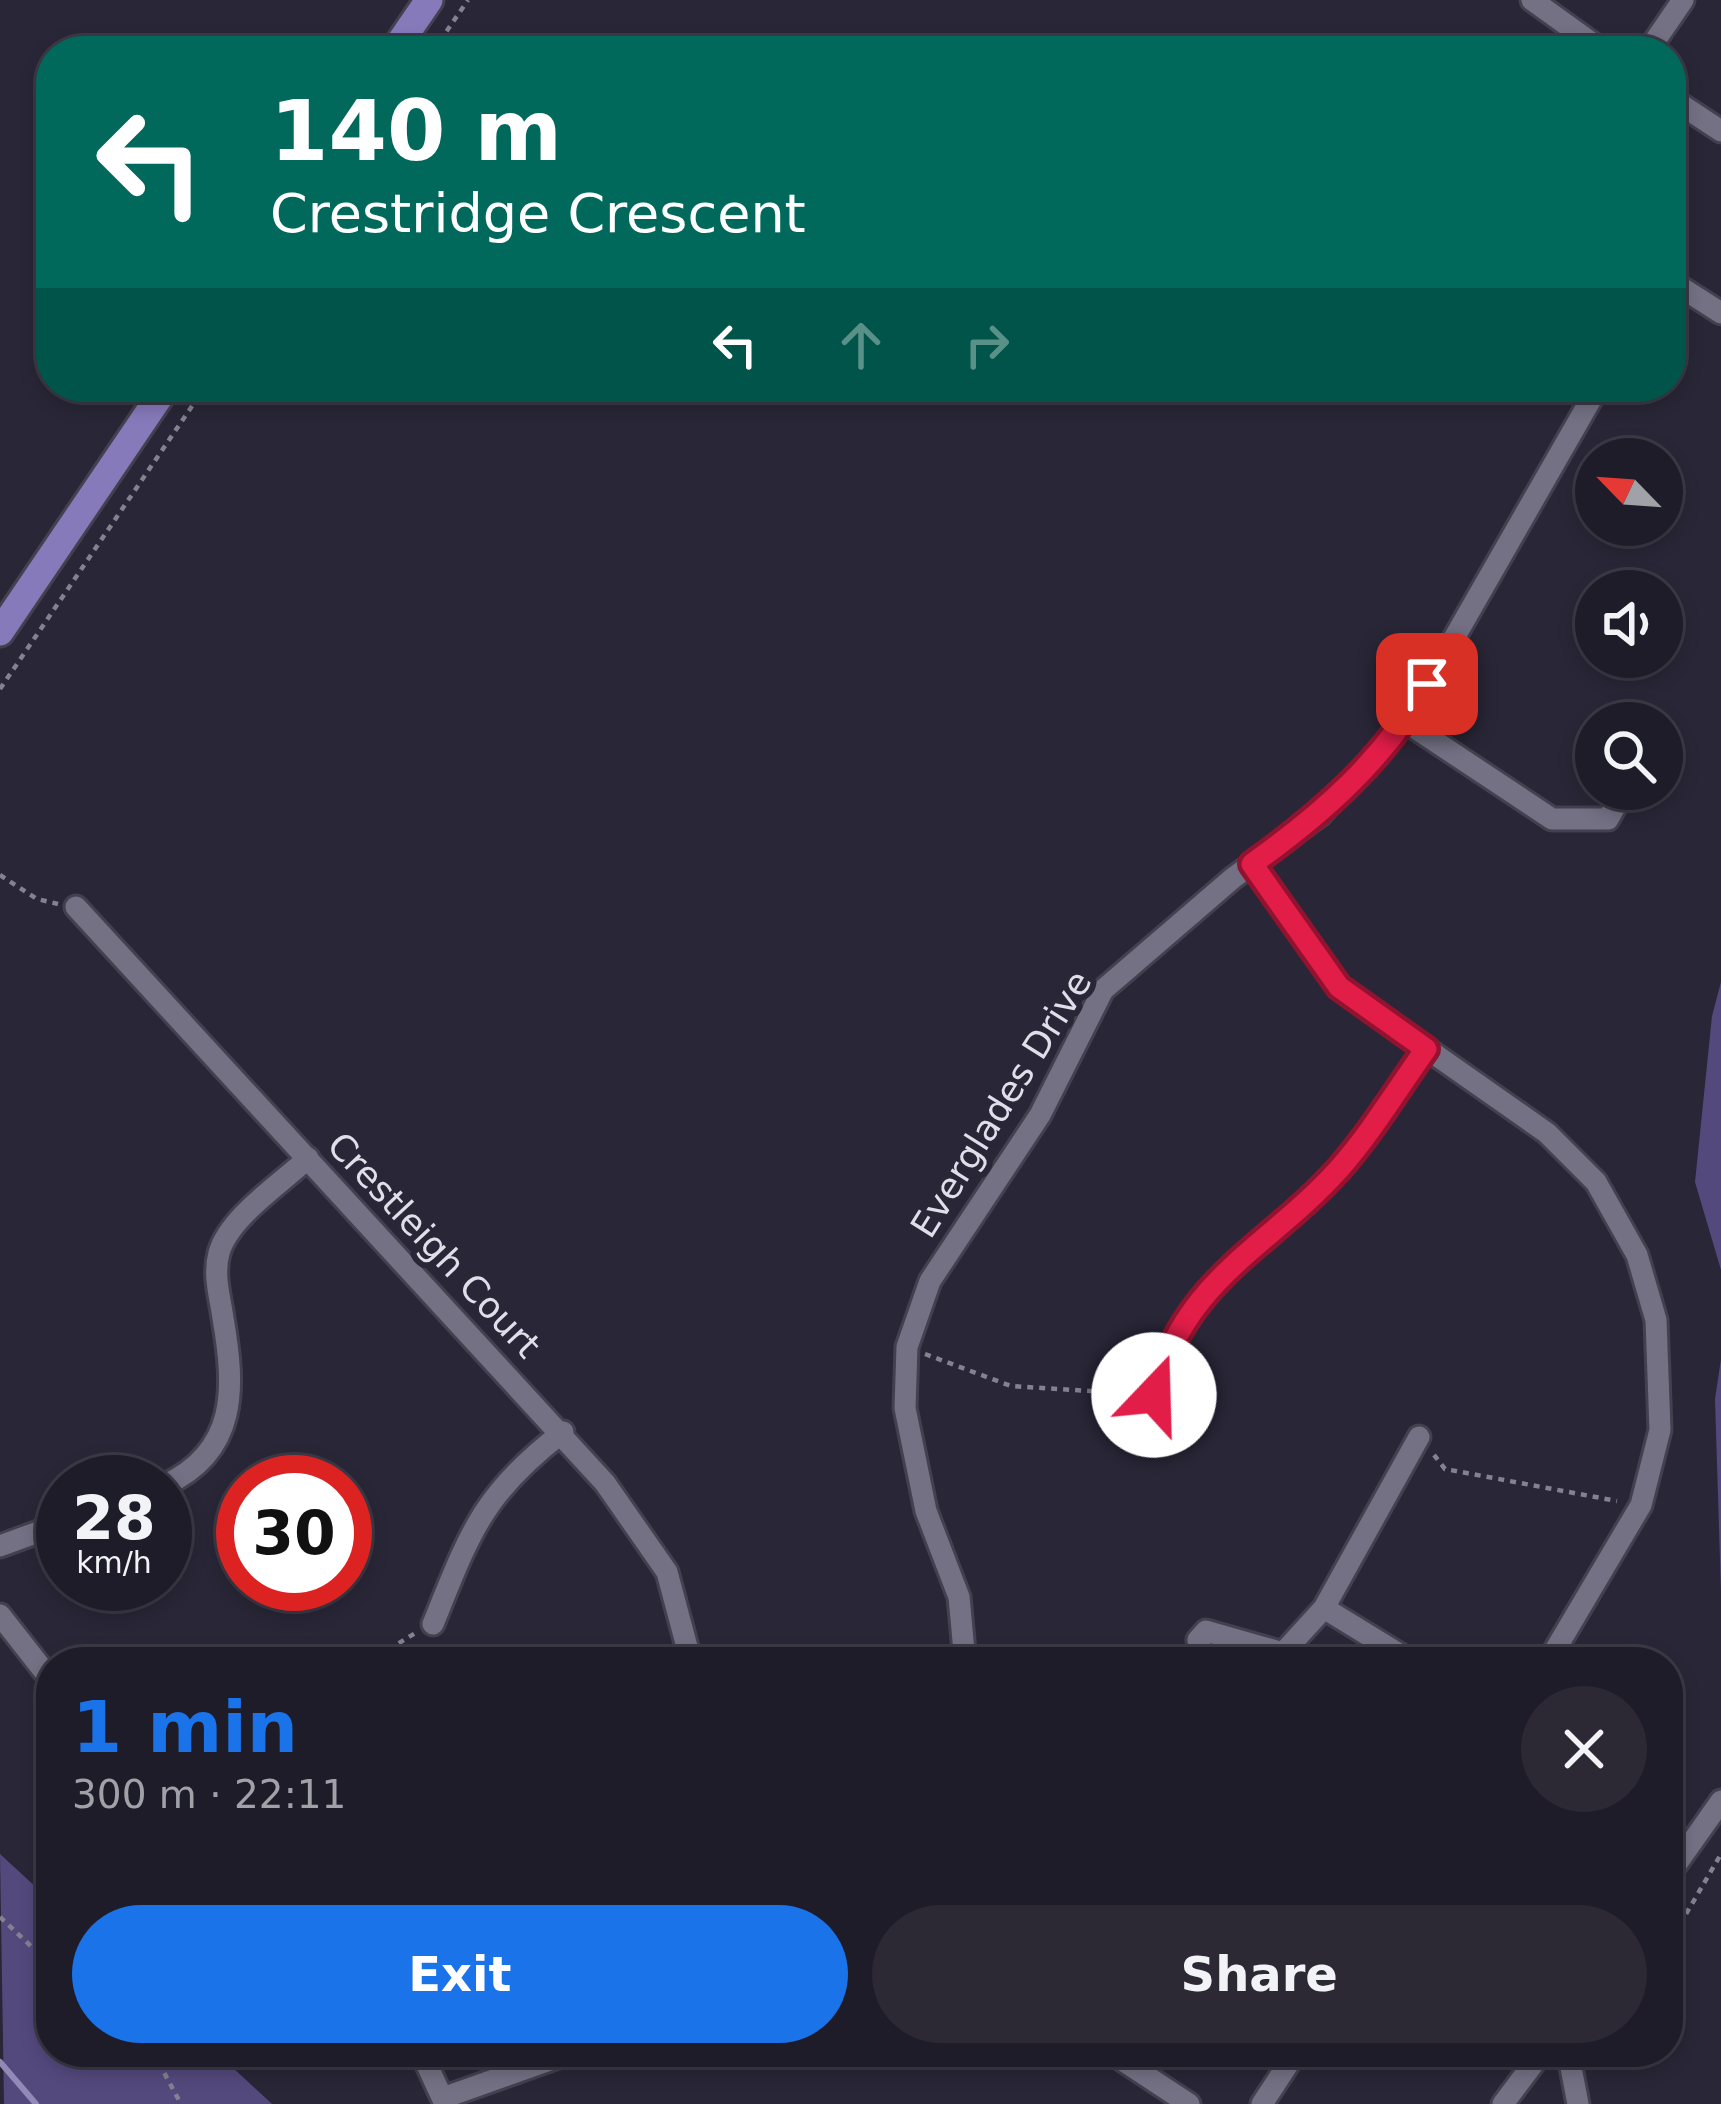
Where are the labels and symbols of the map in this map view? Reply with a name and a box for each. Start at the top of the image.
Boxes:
north arrow [1575,438,1683,546]
pin [1376,633,1478,735]
street label: Everglades Drive [902,963,1100,1245]
street label: Crestleigh Court [319,1124,549,1366]
position arrow [1091,1332,1217,1458]
speed limit sign: 30 [216,1455,372,1611]

